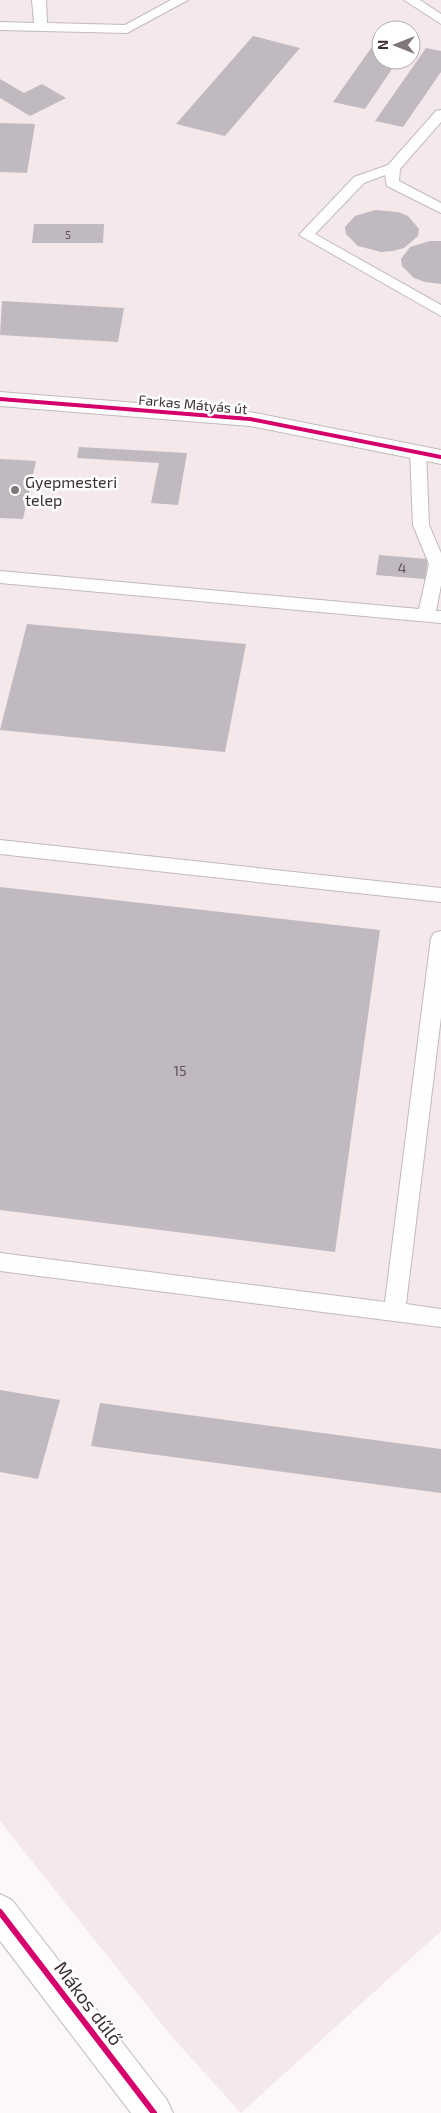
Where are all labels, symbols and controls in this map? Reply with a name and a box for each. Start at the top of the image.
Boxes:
north arrow [371,20,421,70]
text: N [374,40,391,50]
house number: 5 [65,228,71,241]
street label: Farkas Mátyás út [138,391,248,417]
place label: Gyepmesteri telep [25,472,117,509]
marker: Gyepmesteri telep [9,484,21,496]
house number: 4 [398,559,406,576]
house number: 15 [173,1062,187,1079]
street label: Mákos dűlő [50,1956,128,2050]

